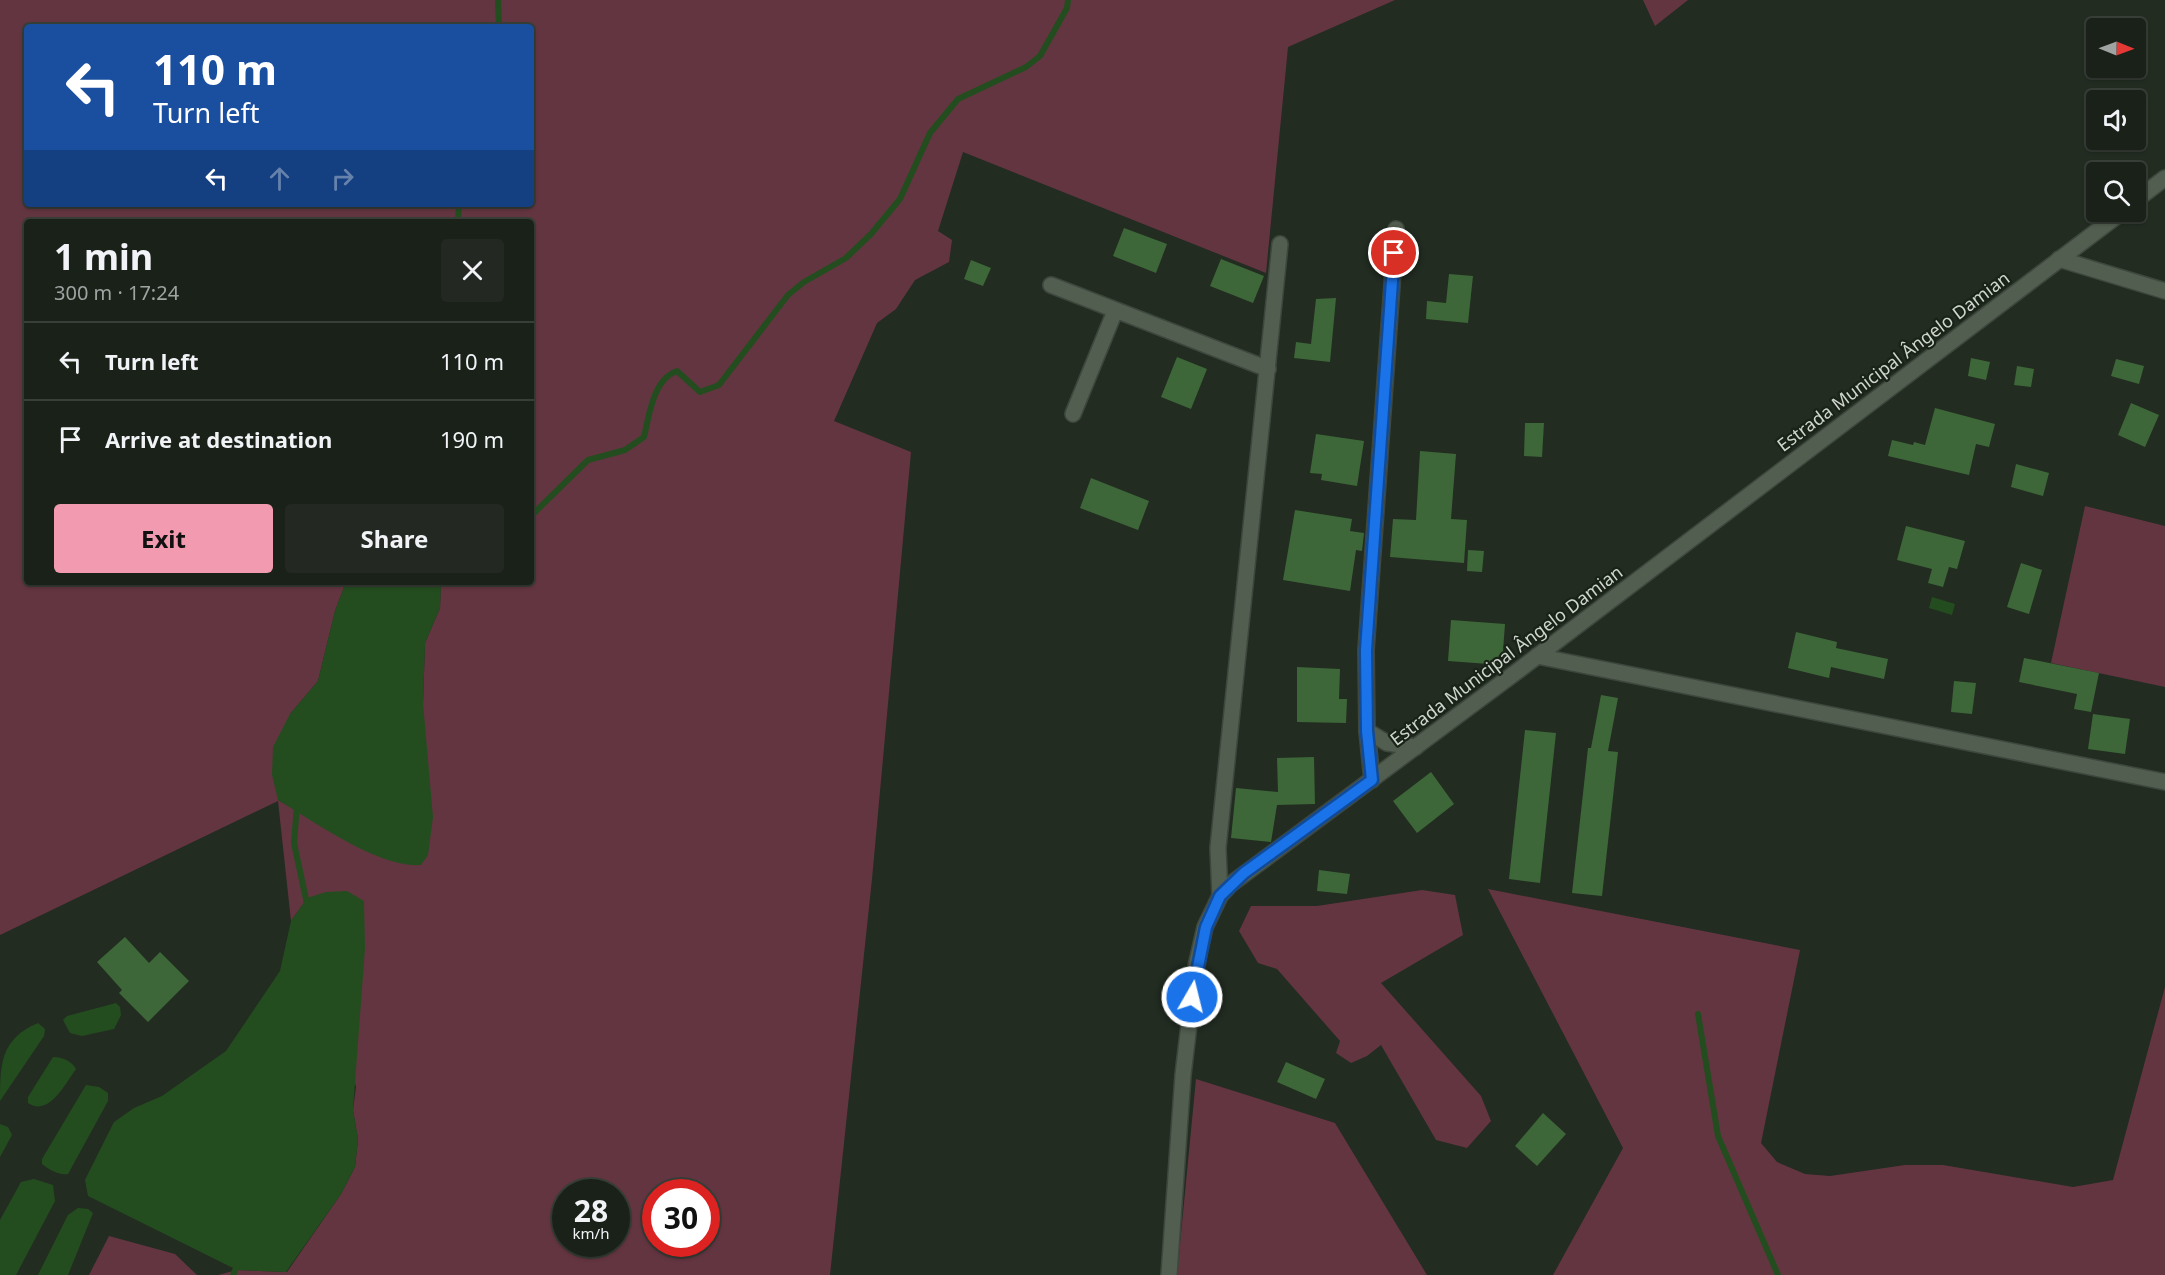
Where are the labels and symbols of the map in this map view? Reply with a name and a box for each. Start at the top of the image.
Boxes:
north arrow [2086,18,2146,78]
pin [1368,227,1419,278]
street label: Estrada Municipal Ângelo Damian [1772,266,2014,456]
street label: Estrada Municipal Ângelo Damian [1385,560,1627,750]
position arrow [1160,965,1224,1029]
speed limit sign: 30 [642,1179,720,1257]

